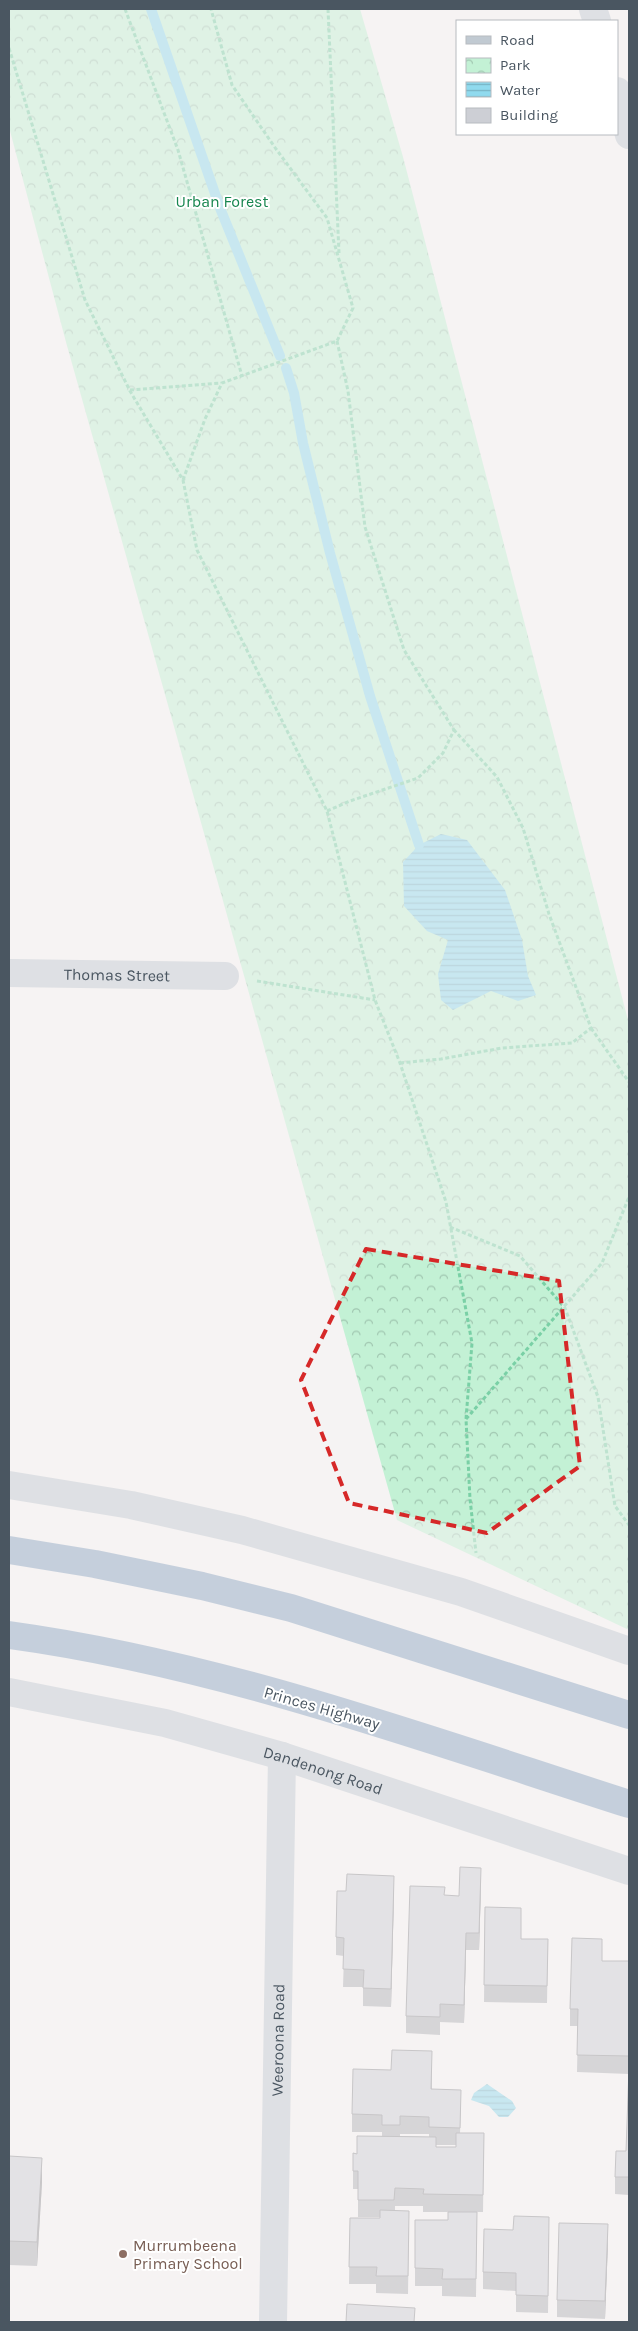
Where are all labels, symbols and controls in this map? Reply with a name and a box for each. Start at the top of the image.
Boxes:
legend [456,20,618,135]
text: Road [500,31,535,49]
text: Park [500,56,530,74]
text: Water [500,81,541,99]
text: Building [500,106,558,124]
park label: Urban Forest [175,192,269,211]
street label: Thomas Street [64,964,170,985]
street label: Princes Highway [262,1682,383,1734]
street label: Dandenong Road [261,1742,385,1798]
street label: Weeroona Road [267,1984,288,2097]
place label: Murrumbeena Primary School [133,2236,243,2273]
marker: Murrumbeena Primary School [117,2248,129,2260]

